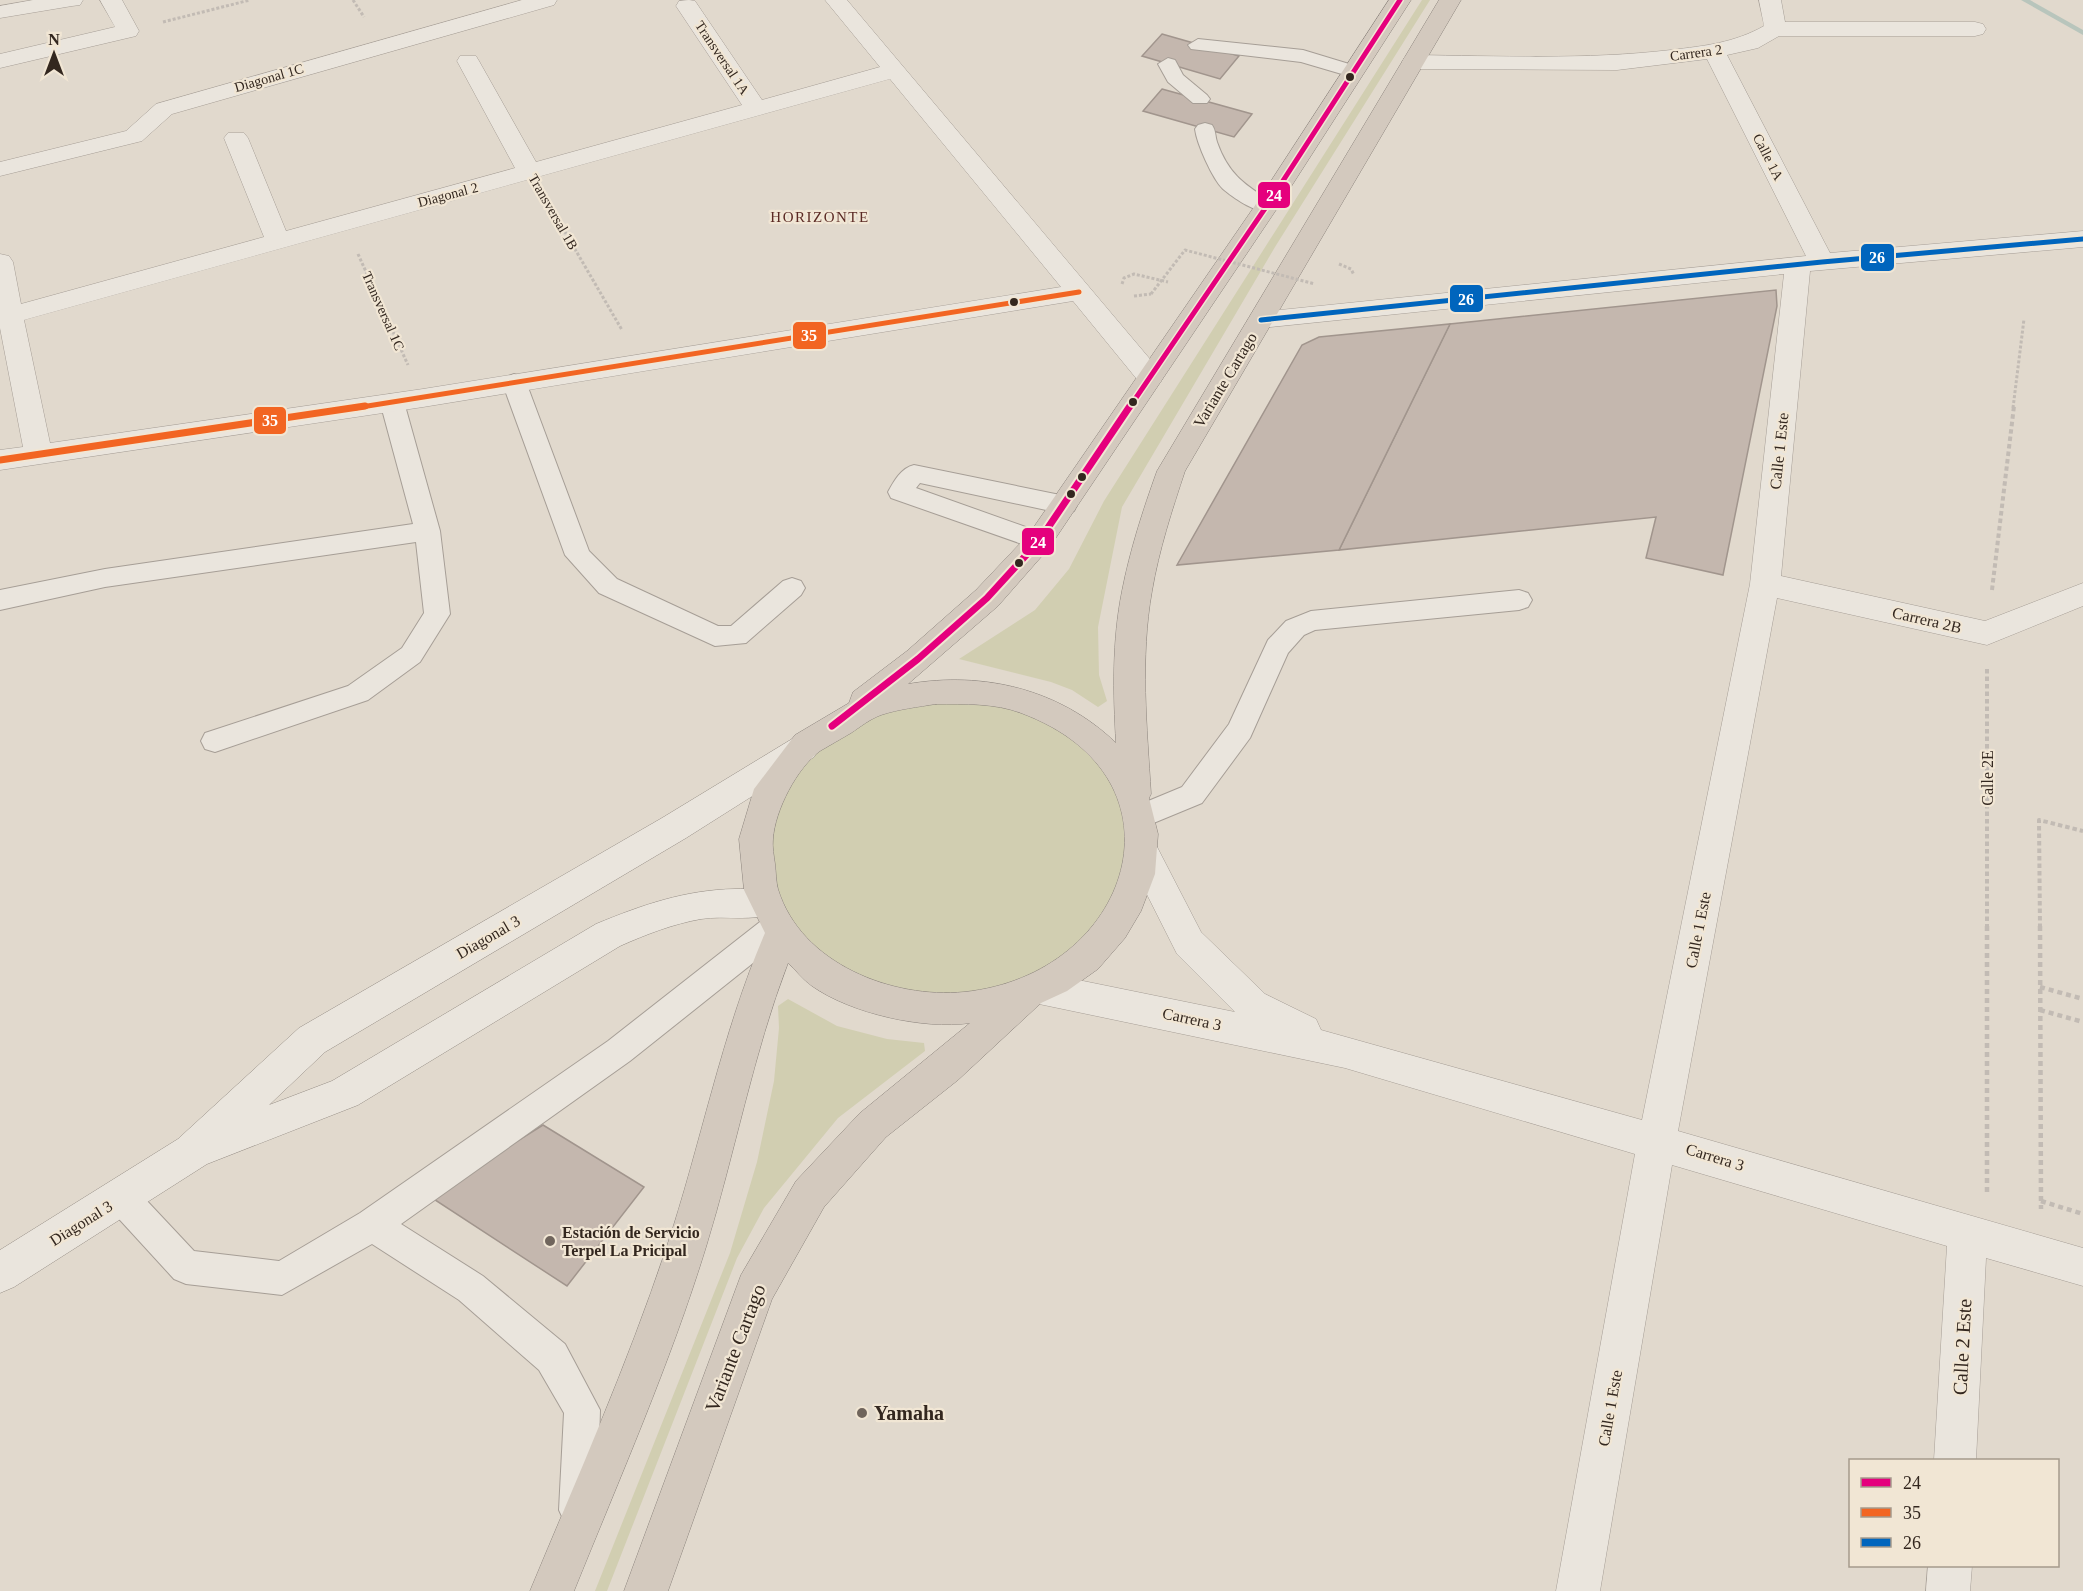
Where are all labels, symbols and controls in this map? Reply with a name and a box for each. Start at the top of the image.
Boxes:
street label: Transversal 1A [692,18,753,98]
north arrow [24,24,84,84]
text: N [48,31,60,48]
street label: Carrera 2 [1669,42,1723,64]
street label: Diagonal 1C [233,61,305,95]
unlabelled marker [1344,71,1356,83]
street label: Calle 1A [1750,131,1786,184]
street label: Transversal 1B [525,172,581,252]
street label: Diagonal 2 [416,180,480,210]
line badge: 24 [1257,181,1291,209]
text: 24 [1266,187,1282,204]
district label: HORIZONTE [770,209,870,225]
line badge: 26 [1860,243,1895,272]
text: 26 [1869,249,1885,266]
street label: Transversal 1C [359,269,407,353]
line badge: 26 [1449,284,1484,313]
text: 26 [1458,291,1474,308]
unlabelled marker [1008,296,1020,308]
line badge: 35 [792,321,827,350]
text: 35 [801,327,817,344]
street label: Variante Cartago [1190,329,1261,431]
unlabelled marker [1127,396,1139,408]
line badge: 35 [253,406,287,435]
text: 35 [262,412,278,429]
street label: Calle 1 Este [1767,412,1791,490]
unlabelled marker [1076,471,1088,483]
unlabelled marker [1065,488,1077,500]
line badge: 24 [1021,527,1055,556]
text: 24 [1030,534,1046,551]
unlabelled marker [1013,557,1025,569]
street label: Carrera 2B [1891,604,1963,636]
street label: Calle 2E [1979,750,1996,806]
street label: Calle 1 Este [1682,890,1714,970]
street label: Diagonal 3 [453,912,523,963]
street label: Carrera 3 [1161,1004,1223,1034]
street label: Carrera 3 [1684,1140,1746,1174]
street label: Diagonal 3 [47,1197,116,1250]
place label: Estación de Servicio Terpel La Pricipal [562,1224,700,1260]
marker: Estación de Servicio Terpel La Pricipal [543,1234,557,1248]
street label: Variante Cartago [701,1281,770,1415]
street label: Calle 2 Este [1948,1298,1976,1396]
street label: Calle 1 Este [1595,1368,1625,1448]
place label: Yamaha [874,1402,944,1424]
marker: Yamaha [855,1406,869,1420]
legend [1849,1459,2059,1567]
text: 24 [1903,1473,1921,1493]
text: 35 [1903,1503,1921,1523]
text: 26 [1903,1533,1921,1553]

